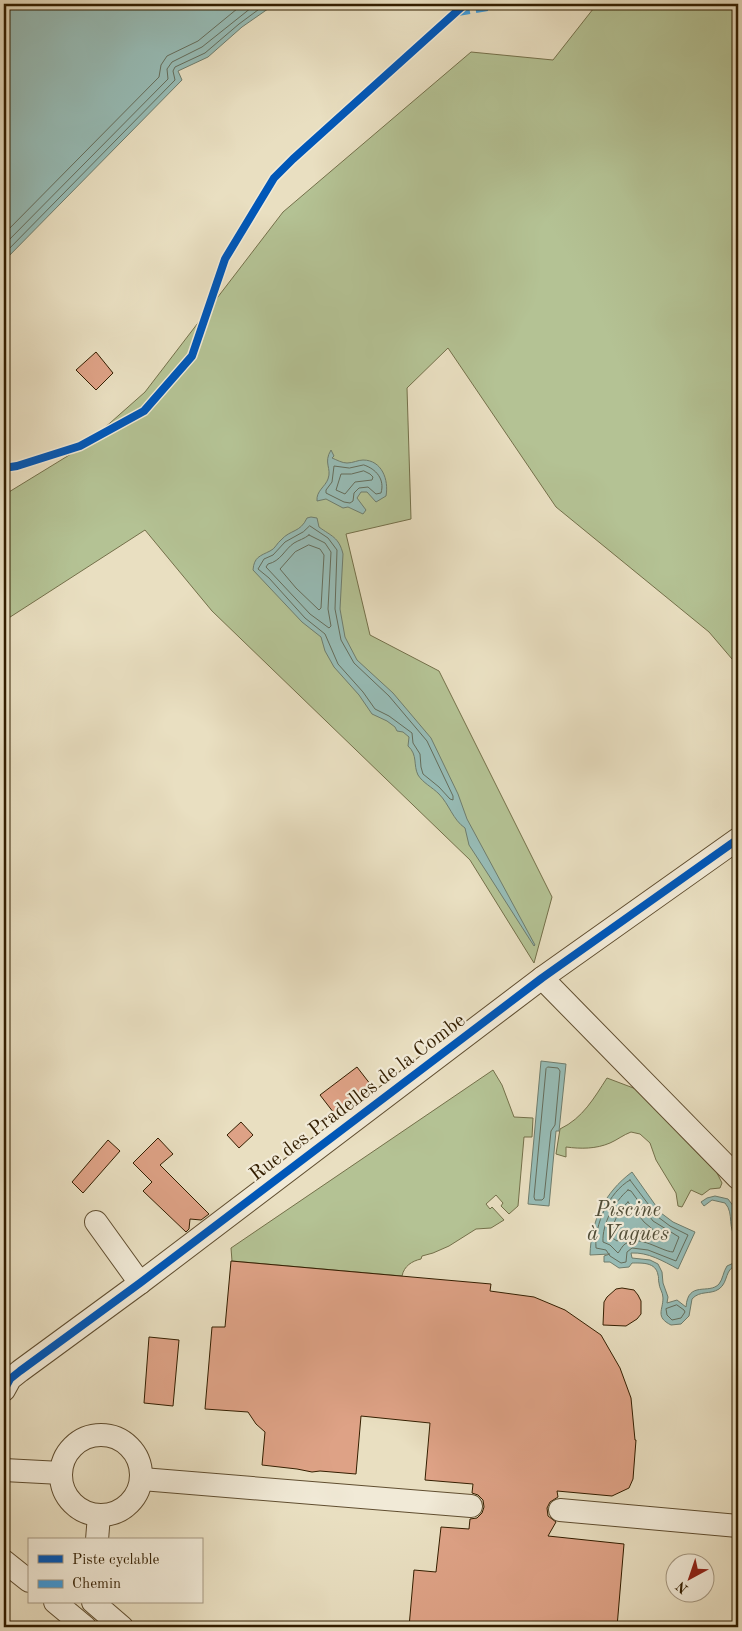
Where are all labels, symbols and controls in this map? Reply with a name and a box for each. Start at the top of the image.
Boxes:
street label: Rue des Pradelles de la Combe [247,1011,469,1185]
water label: Piscine à Vagues [587,1200,669,1245]
legend [28,1538,202,1604]
text: Piste cyclable [72,1553,160,1568]
north arrow [664,1554,714,1604]
text: Chemin [72,1577,121,1592]
text: N [673,1578,691,1596]

